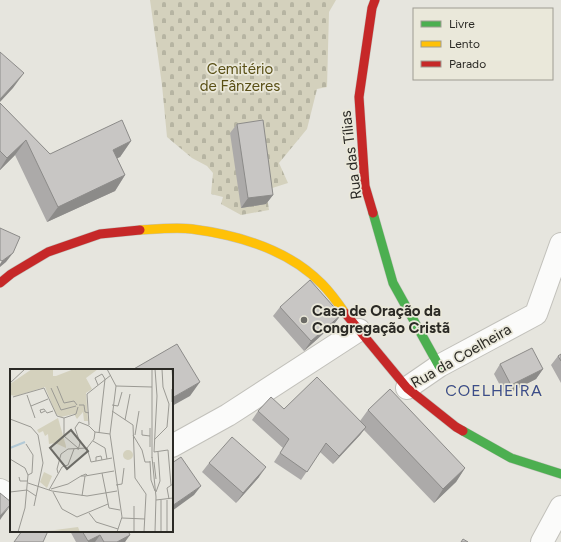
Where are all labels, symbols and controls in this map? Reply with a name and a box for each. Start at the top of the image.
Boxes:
legend [413,8,553,80]
text: Livre [449,17,475,31]
text: Lento [449,37,480,51]
text: Parado [449,57,486,71]
park label: Cemitério de Fânzeres [200,60,280,95]
street label: Rua das Tílias [337,110,365,200]
place label: Casa de Oração da Congregação Cristã [312,302,450,337]
marker: Casa de Oração da Congregação Cristã [299,315,309,325]
street label: Rua da Coelheira [408,320,514,392]
inset map [10,369,173,532]
district label: COELHEIRA [445,381,543,400]

